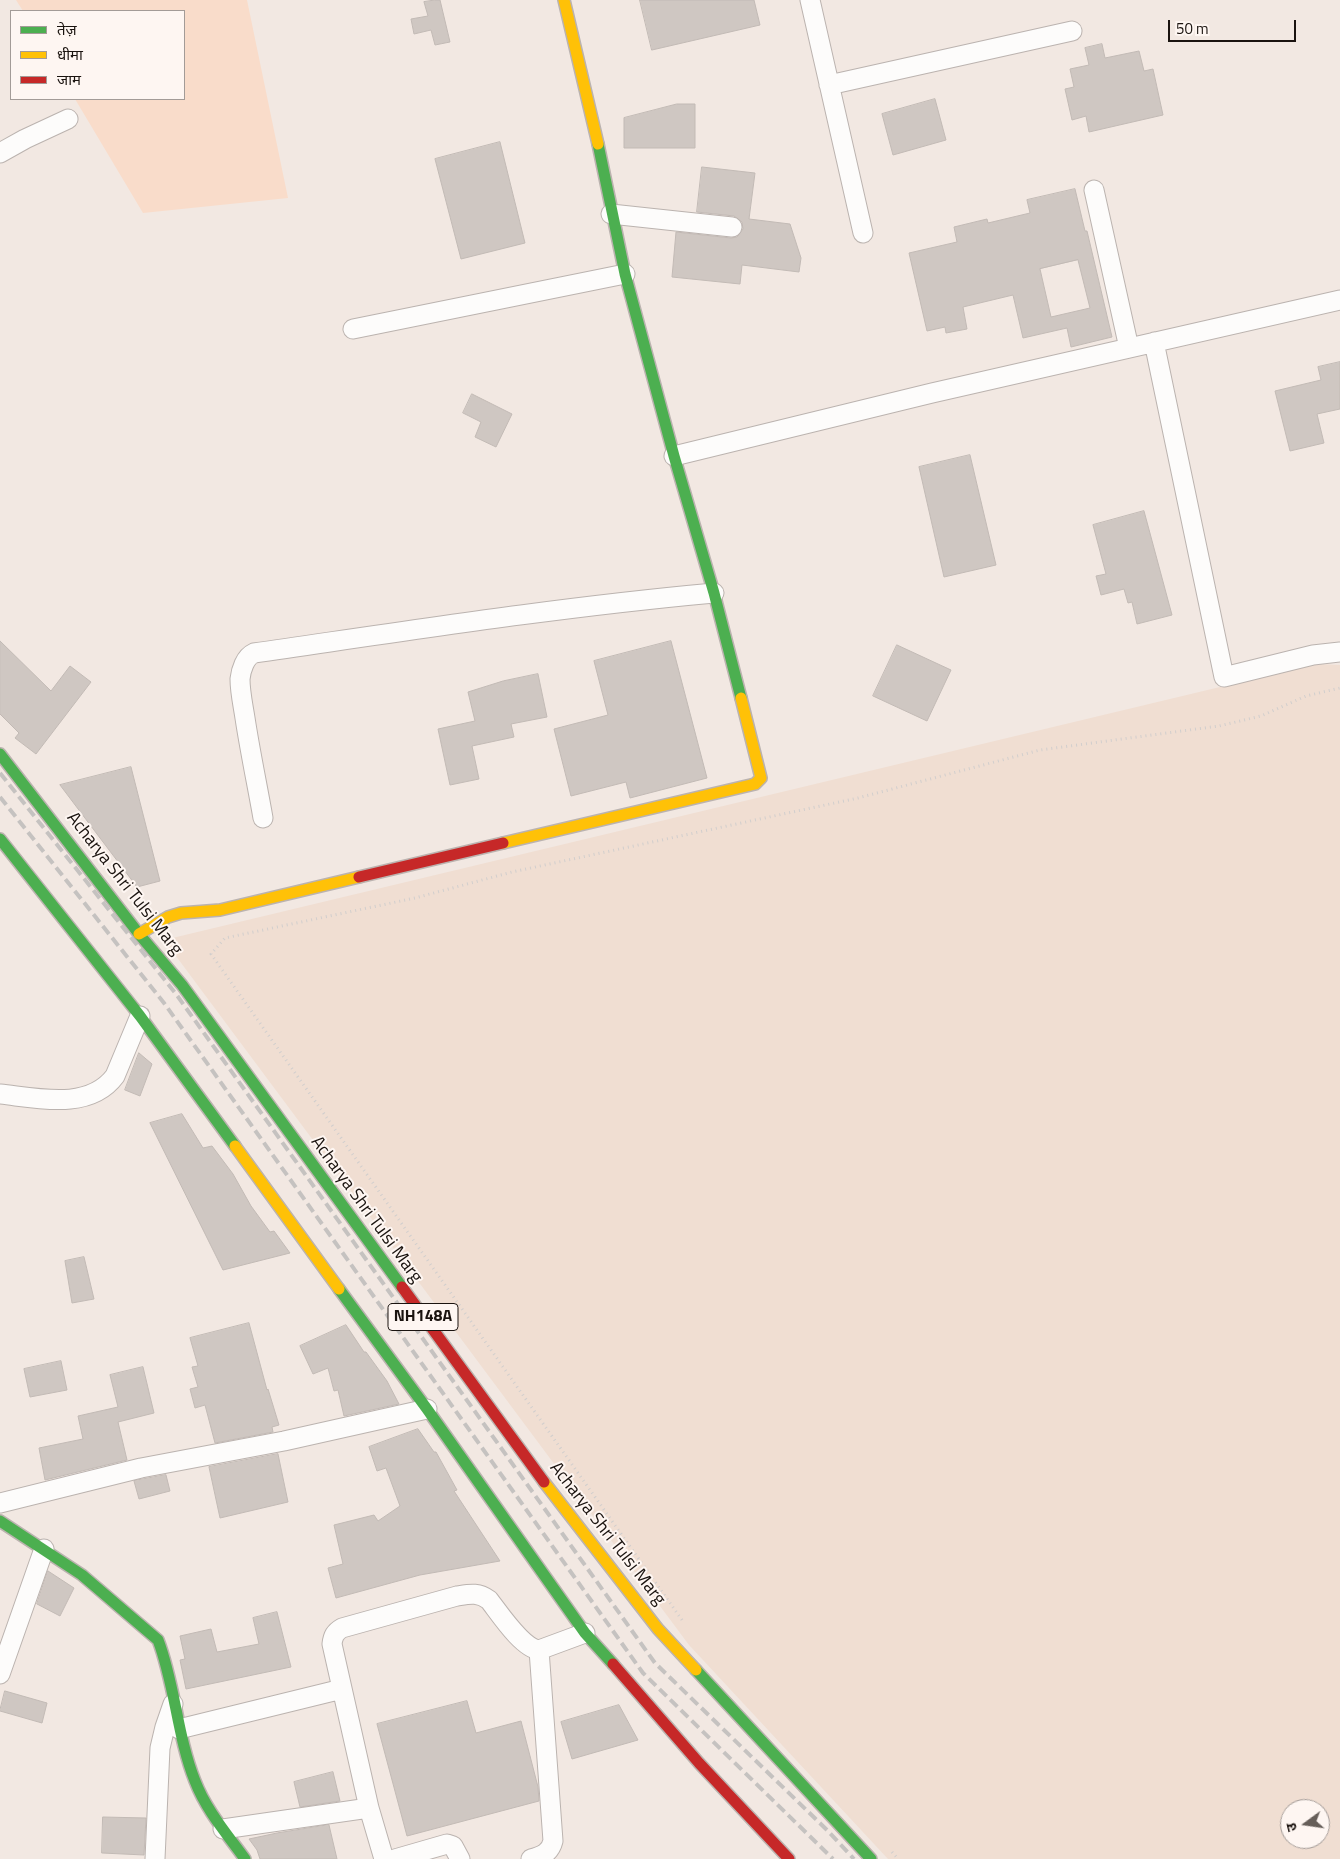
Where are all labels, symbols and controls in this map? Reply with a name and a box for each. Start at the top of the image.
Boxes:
legend [10,10,185,100]
scale bar [1170,10,1298,42]
text: 50 m [1176,17,1209,40]
text: तेज़ [57,18,77,41]
text: धीमा [57,43,83,66]
text: जाम [57,68,81,91]
street label: Acharya Shri Tulsi Marg [61,808,187,960]
street label: Acharya Shri Tulsi Marg [306,1133,426,1287]
road number: NH148A [388,1304,458,1330]
street label: Acharya Shri Tulsi Marg [544,1458,670,1610]
north arrow [1280,1799,1330,1849]
text: उ [1280,1821,1302,1834]

